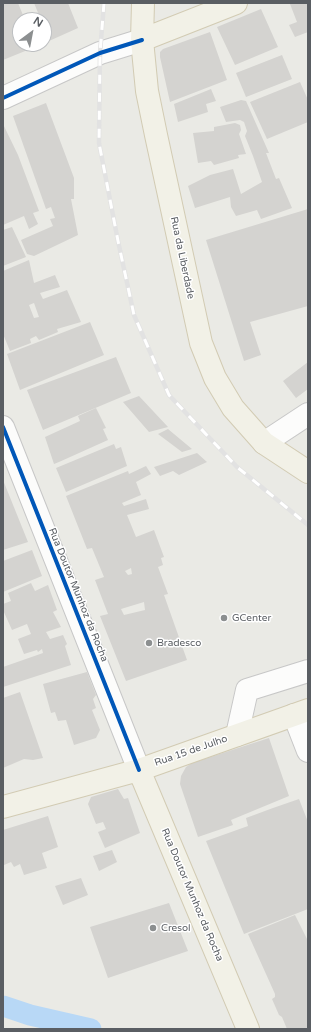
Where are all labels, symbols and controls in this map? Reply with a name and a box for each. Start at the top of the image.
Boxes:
north arrow [12,12,52,52]
text: N [31,14,45,30]
street label: Rua da Liberdade [167,216,197,300]
street label: Rua Doutor Munhoz da Rocha [46,526,110,664]
place label: GCenter [232,612,271,624]
marker: GCenter [219,613,229,623]
place label: Bradesco [157,637,201,649]
marker: Bradesco [144,638,154,648]
street label: Rua 15 de Julho [153,733,229,769]
street label: Rua Doutor Munhoz da Rocha [158,827,226,963]
place label: Cresol [161,922,191,934]
marker: Cresol [148,923,158,933]

